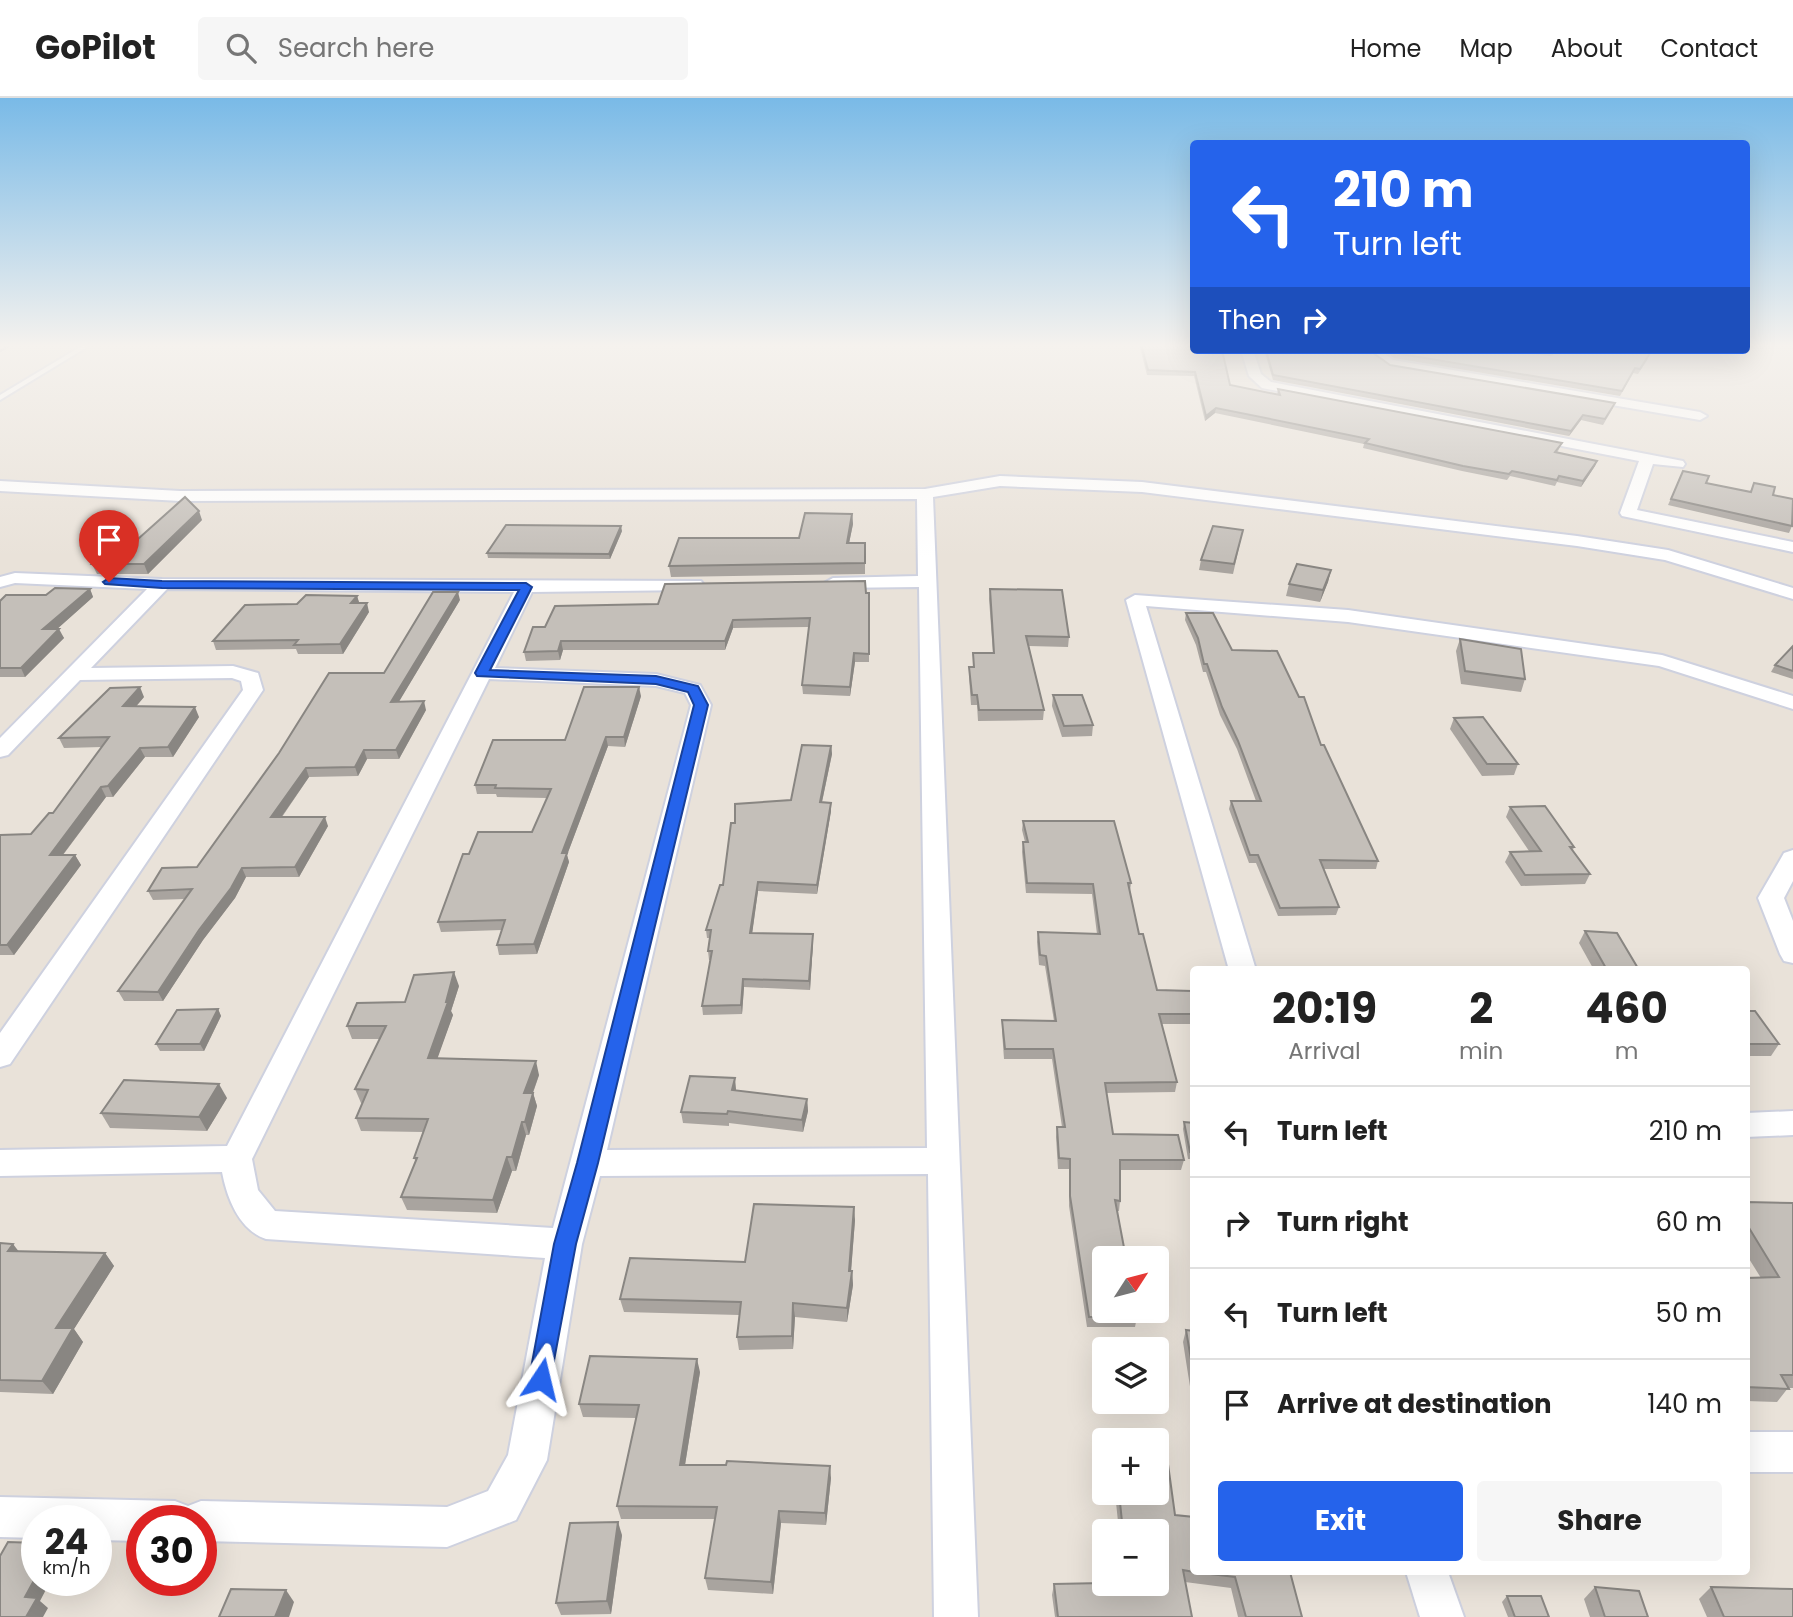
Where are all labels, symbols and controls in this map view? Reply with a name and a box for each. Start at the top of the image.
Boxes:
search box [198,17,688,80]
text: GoPilot [35,24,156,71]
icon: search [222,29,260,67]
text: Search here [278,30,434,66]
text: Home [1350,32,1422,65]
text: Map [1460,32,1513,65]
text: About [1551,32,1622,65]
text: Contact [1660,32,1758,65]
text: 210 m [1333,156,1474,224]
icon: left [1218,168,1309,259]
text: Turn left [1333,221,1462,266]
icon: right [1295,301,1333,339]
text: Then [1218,302,1281,338]
pin [79,510,139,582]
icon: arrive [90,521,128,559]
text: 20:19 [1272,979,1377,1038]
text: 2 [1469,979,1493,1038]
text: 460 [1585,979,1668,1038]
text: Arrival [1288,1035,1361,1067]
text: min [1459,1035,1503,1067]
text: m [1615,1035,1638,1067]
icon: left [1218,1113,1256,1151]
text: Turn left [1277,1113,1388,1149]
text: 210 m [1649,1113,1722,1149]
icon: right [1218,1204,1256,1242]
text: Turn right [1277,1204,1409,1240]
text: 60 m [1655,1204,1722,1240]
north arrow [1092,1246,1169,1323]
map controls [1092,1246,1169,1596]
icon: left [1218,1295,1256,1333]
text: Turn left [1277,1295,1388,1331]
text: 50 m [1656,1295,1722,1331]
button: layers [1092,1337,1169,1414]
position arrow [504,1342,578,1416]
icon: arrive [1218,1386,1256,1424]
text: Arrive at destination [1277,1386,1552,1422]
text: 140 m [1647,1386,1722,1422]
button: + [1092,1428,1169,1505]
button: Exit [1218,1481,1463,1561]
button: Share [1477,1481,1722,1561]
speed limit sign: 30 [126,1505,217,1596]
text: 24 [45,1517,88,1566]
button: − [1092,1519,1169,1596]
text: km/h [43,1555,90,1580]

